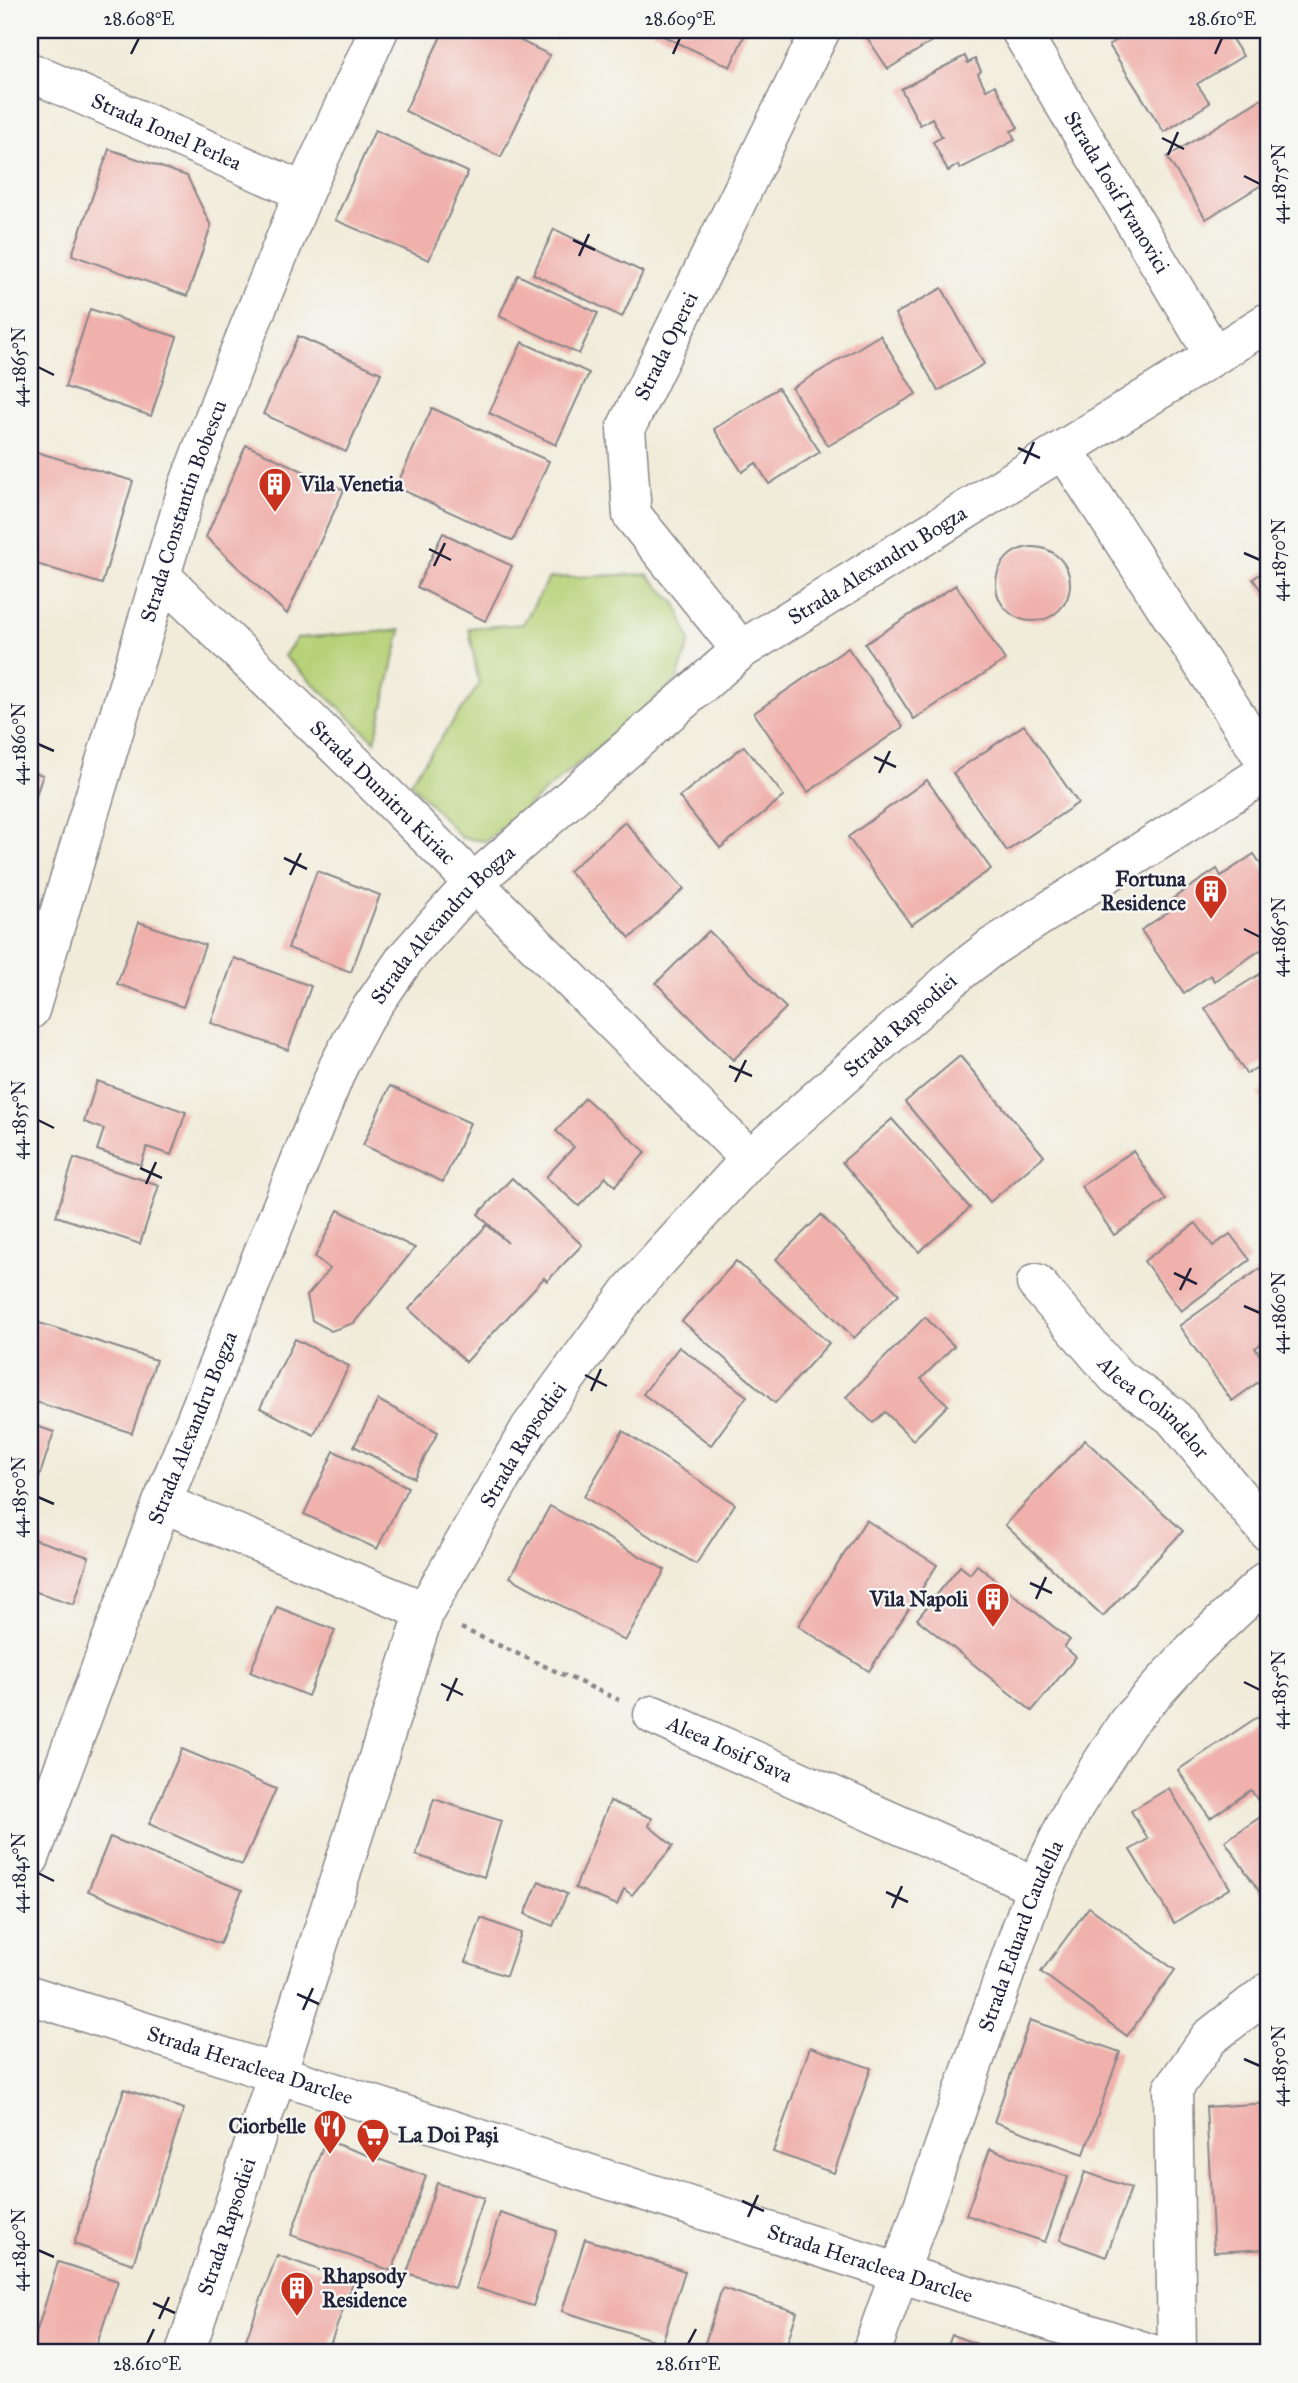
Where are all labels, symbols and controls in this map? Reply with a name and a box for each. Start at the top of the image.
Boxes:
text: 28.608°E [104,8,175,30]
text: 28.609°E [645,8,716,30]
text: 28.610°E [1188,8,1256,30]
street label: Strada Ionel Perlea [87,88,246,176]
street label: Strada Iosif Ivanovici [1058,106,1175,278]
text: 44.1875°N [1268,144,1290,224]
street label: Strada Operei [629,287,704,405]
text: 44.1865°N [8,327,30,407]
street label: Strada Constantin Bobescu [135,396,233,625]
building icon: Vila Venetia [256,465,294,514]
place label: Vila Venetia [299,471,405,497]
street label: Strada Alexandru Bogza [783,500,972,630]
text: 44.1870°N [1268,519,1290,601]
text: 44.1860°N [8,703,30,785]
street label: Strada Dumitru Kiriac [304,715,461,870]
street label: Strada Alexandru Bogza [365,839,521,1009]
place label: Fortuna Residence [1101,866,1187,916]
building icon: Fortuna Residence [1192,872,1230,921]
text: 44.1865°N [1268,897,1290,977]
street label: Strada Rapsodiei [838,968,963,1083]
text: 44.1855°N [8,1080,30,1160]
text: 44.1860°N [1268,1272,1290,1354]
street label: Strada Alexandru Bogza [142,1327,243,1528]
street label: Aleea Colindelor [1091,1350,1215,1464]
street label: Strada Rapsodiei [474,1377,572,1512]
text: 44.1850°N [8,1456,30,1538]
building icon: Vila Napoli [974,1580,1012,1629]
place label: Vila Napoli [869,1586,968,1612]
text: 44.1855°N [1268,1650,1290,1730]
street label: Aleea Iosif Sava [662,1709,797,1789]
text: 44.1845°N [8,1832,30,1914]
street label: Strada Eduard Caudella [973,1836,1069,2035]
street label: Strada Heracleea Darclee [144,2020,356,2110]
text: 44.1850°N [1268,2025,1290,2107]
restaurant icon: Ciorbelle [311,2107,349,2156]
place label: Ciorbelle [229,2113,306,2139]
supermarket icon: La Doi Pași [354,2116,392,2165]
place label: La Doi Pași [398,2122,499,2148]
street label: Strada Rapsodiei [192,2154,262,2299]
text: 44.1840°N [8,2208,30,2292]
street label: Strada Heracleea Darclee [764,2219,976,2309]
place label: Rhapsody Residence [322,2263,408,2313]
building icon: Rhapsody Residence [278,2269,316,2318]
text: 28.610°E [113,2353,181,2375]
text: 28.611°E [656,2353,721,2375]

